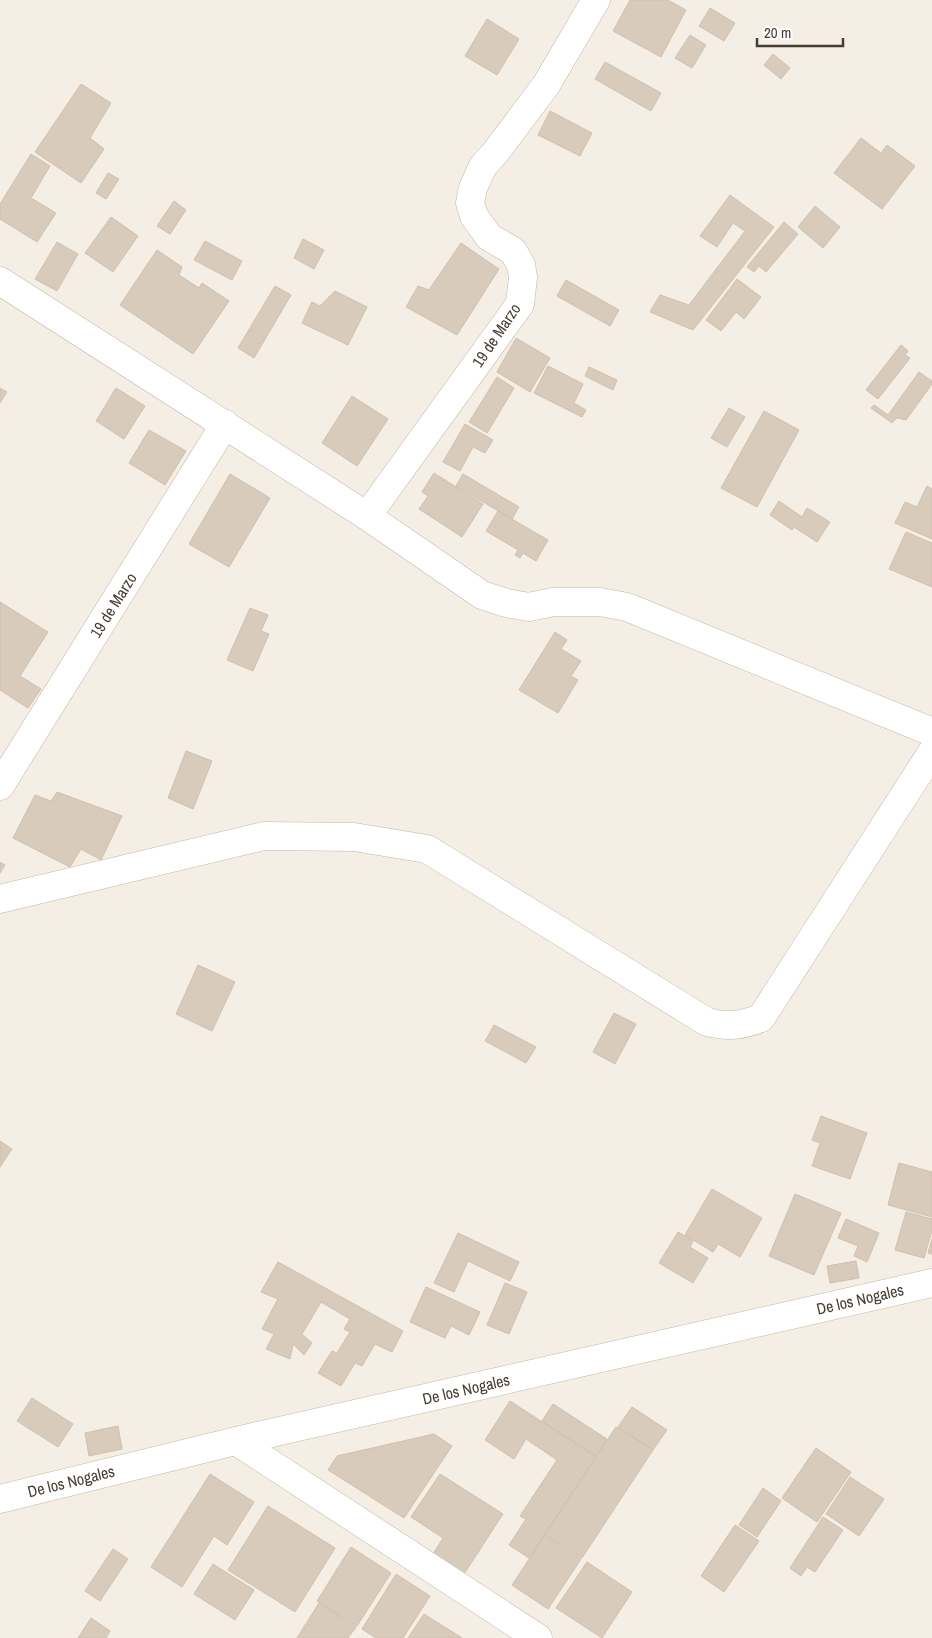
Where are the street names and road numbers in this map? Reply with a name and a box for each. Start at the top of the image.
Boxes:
street label: 19 de Marzo [466,299,526,371]
street label: 19 de Marzo [84,568,142,642]
street label: De los Nogales [814,1278,906,1320]
street label: De los Nogales [420,1368,512,1410]
street label: De los Nogales [25,1460,117,1502]

